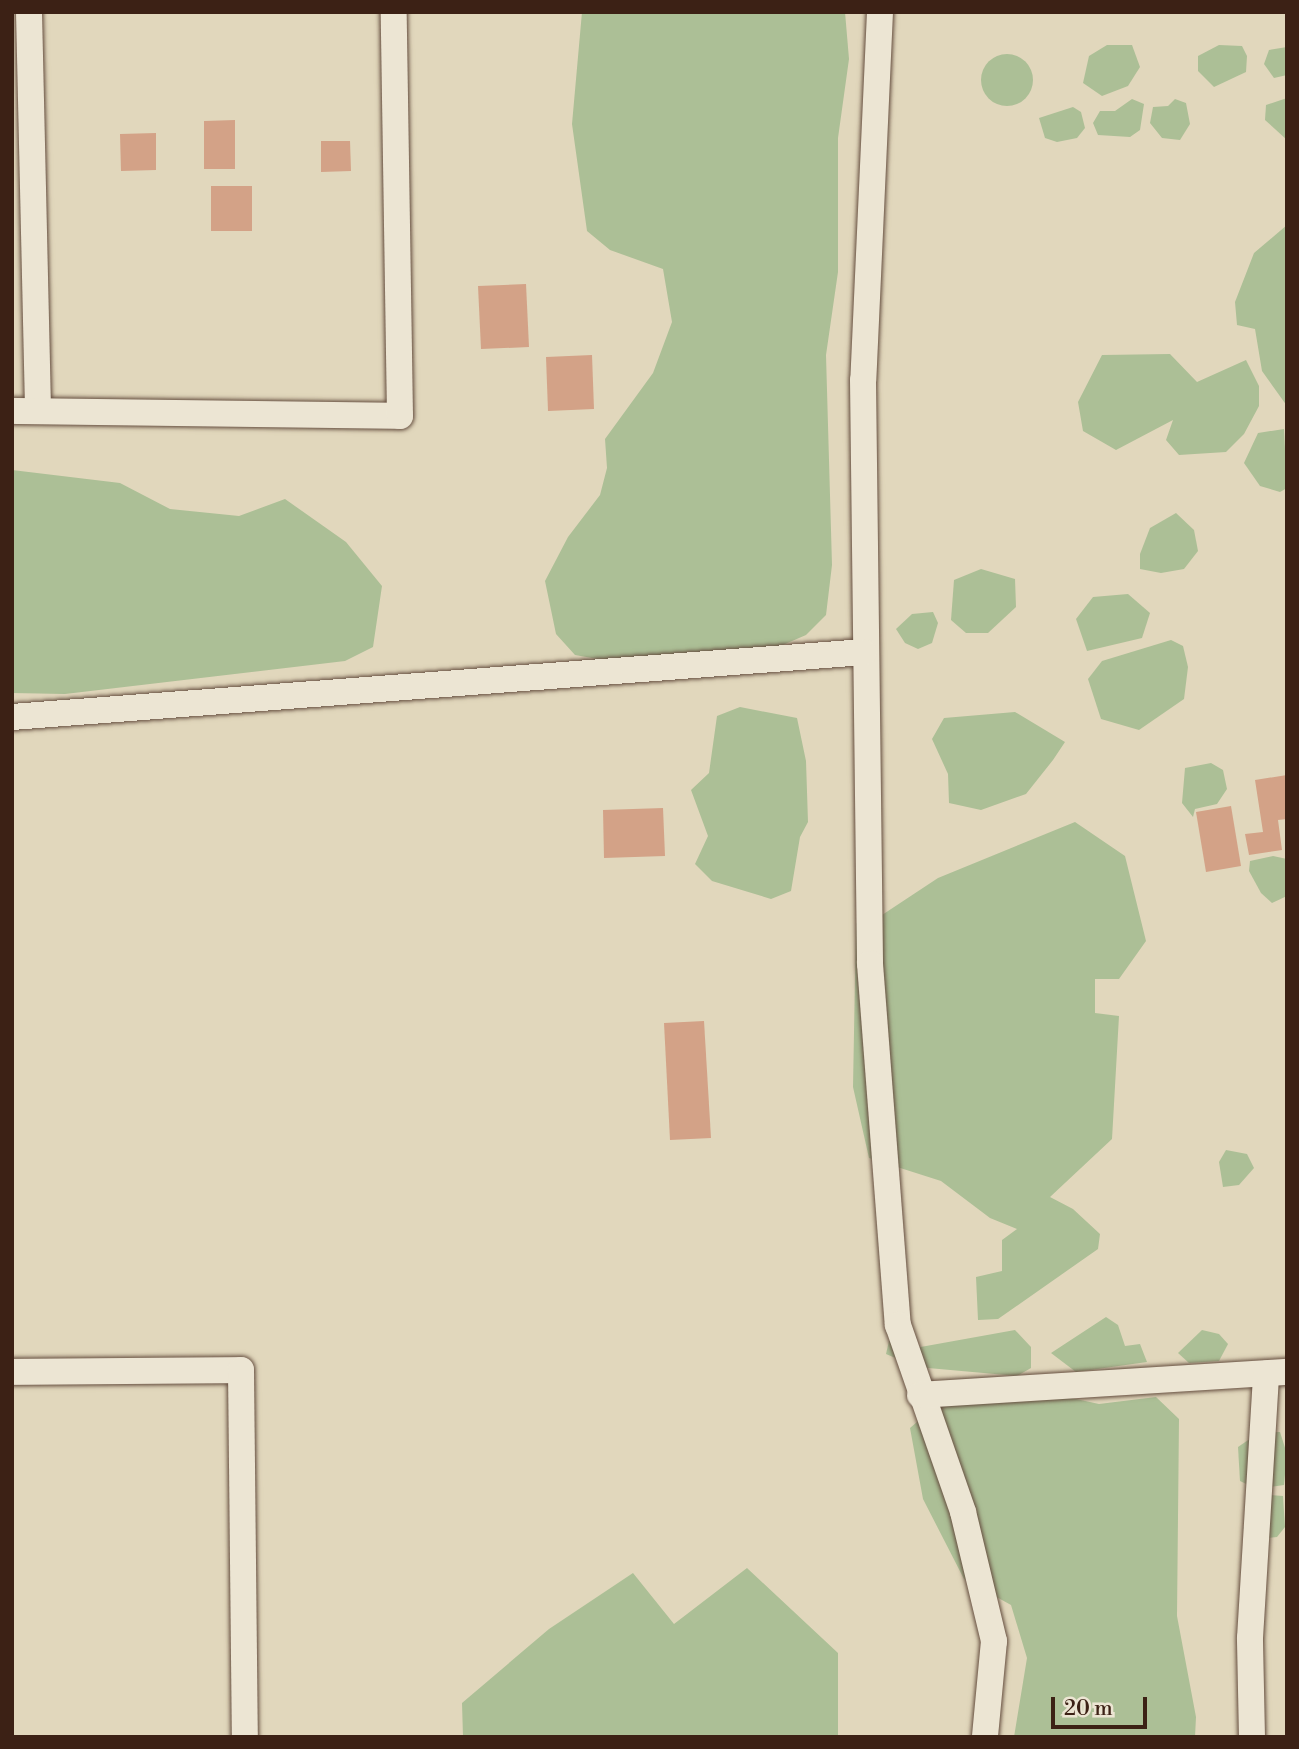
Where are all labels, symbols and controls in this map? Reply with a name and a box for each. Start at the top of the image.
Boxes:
scale bar [1054,1682,1150,1726]
text: 20 m [1064,1696,1113,1722]

